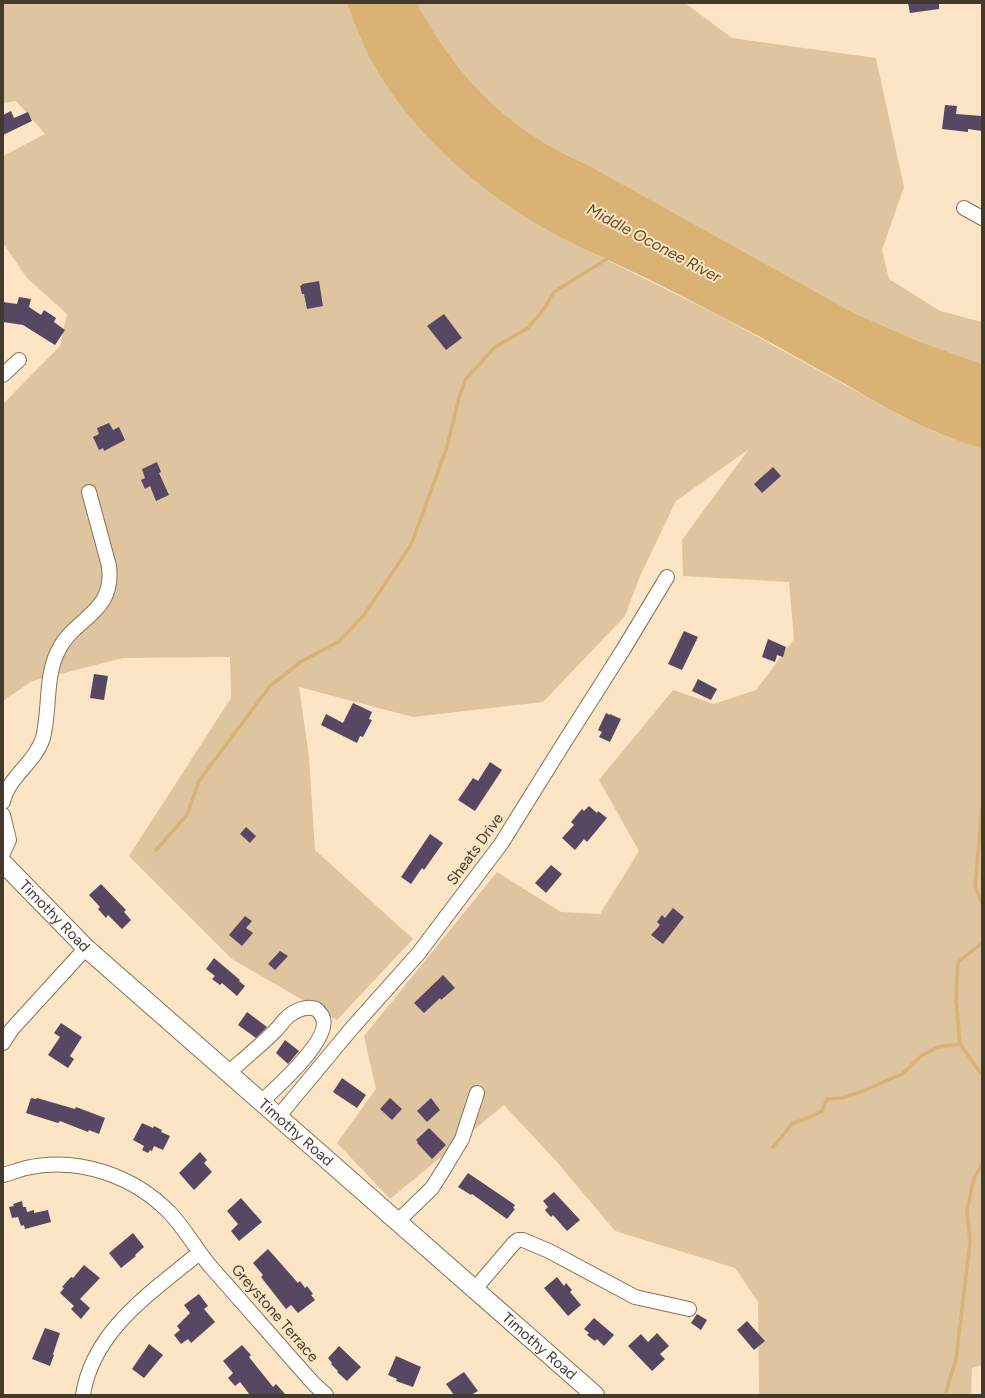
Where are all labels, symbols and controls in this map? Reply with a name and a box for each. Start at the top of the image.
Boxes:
water label: Middle Oconee River [584,200,725,287]
street label: Sheats Drive [443,810,507,888]
street label: Timothy Road [16,876,94,956]
street label: Timothy Road [255,1095,337,1170]
street label: Greystone Terrace [228,1260,322,1366]
street label: Timothy Road [498,1308,580,1384]

